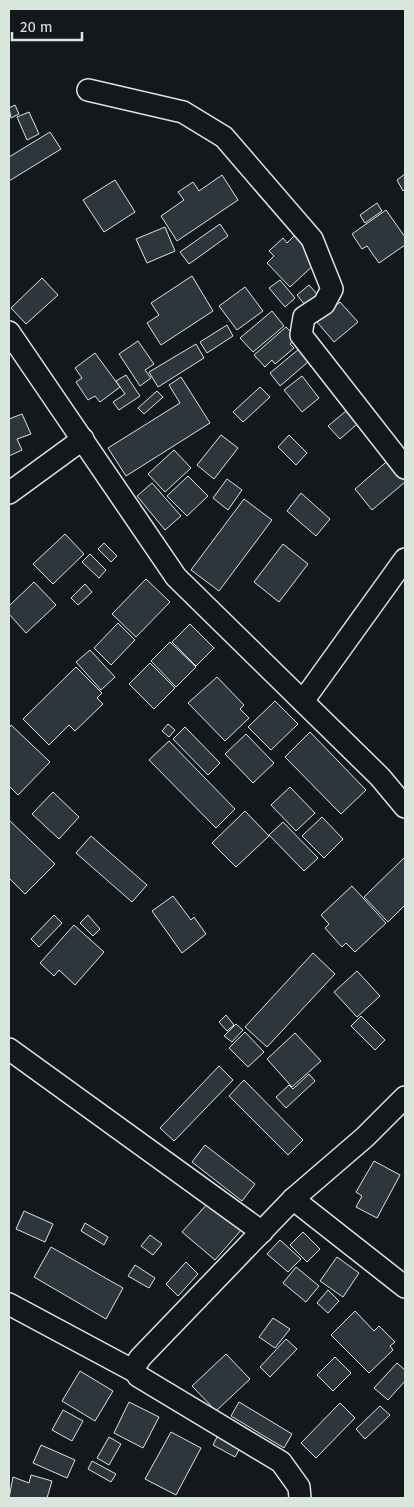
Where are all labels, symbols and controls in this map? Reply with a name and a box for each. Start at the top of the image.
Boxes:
scale bar [12,10,82,42]
text: 20 m [20,18,53,36]

